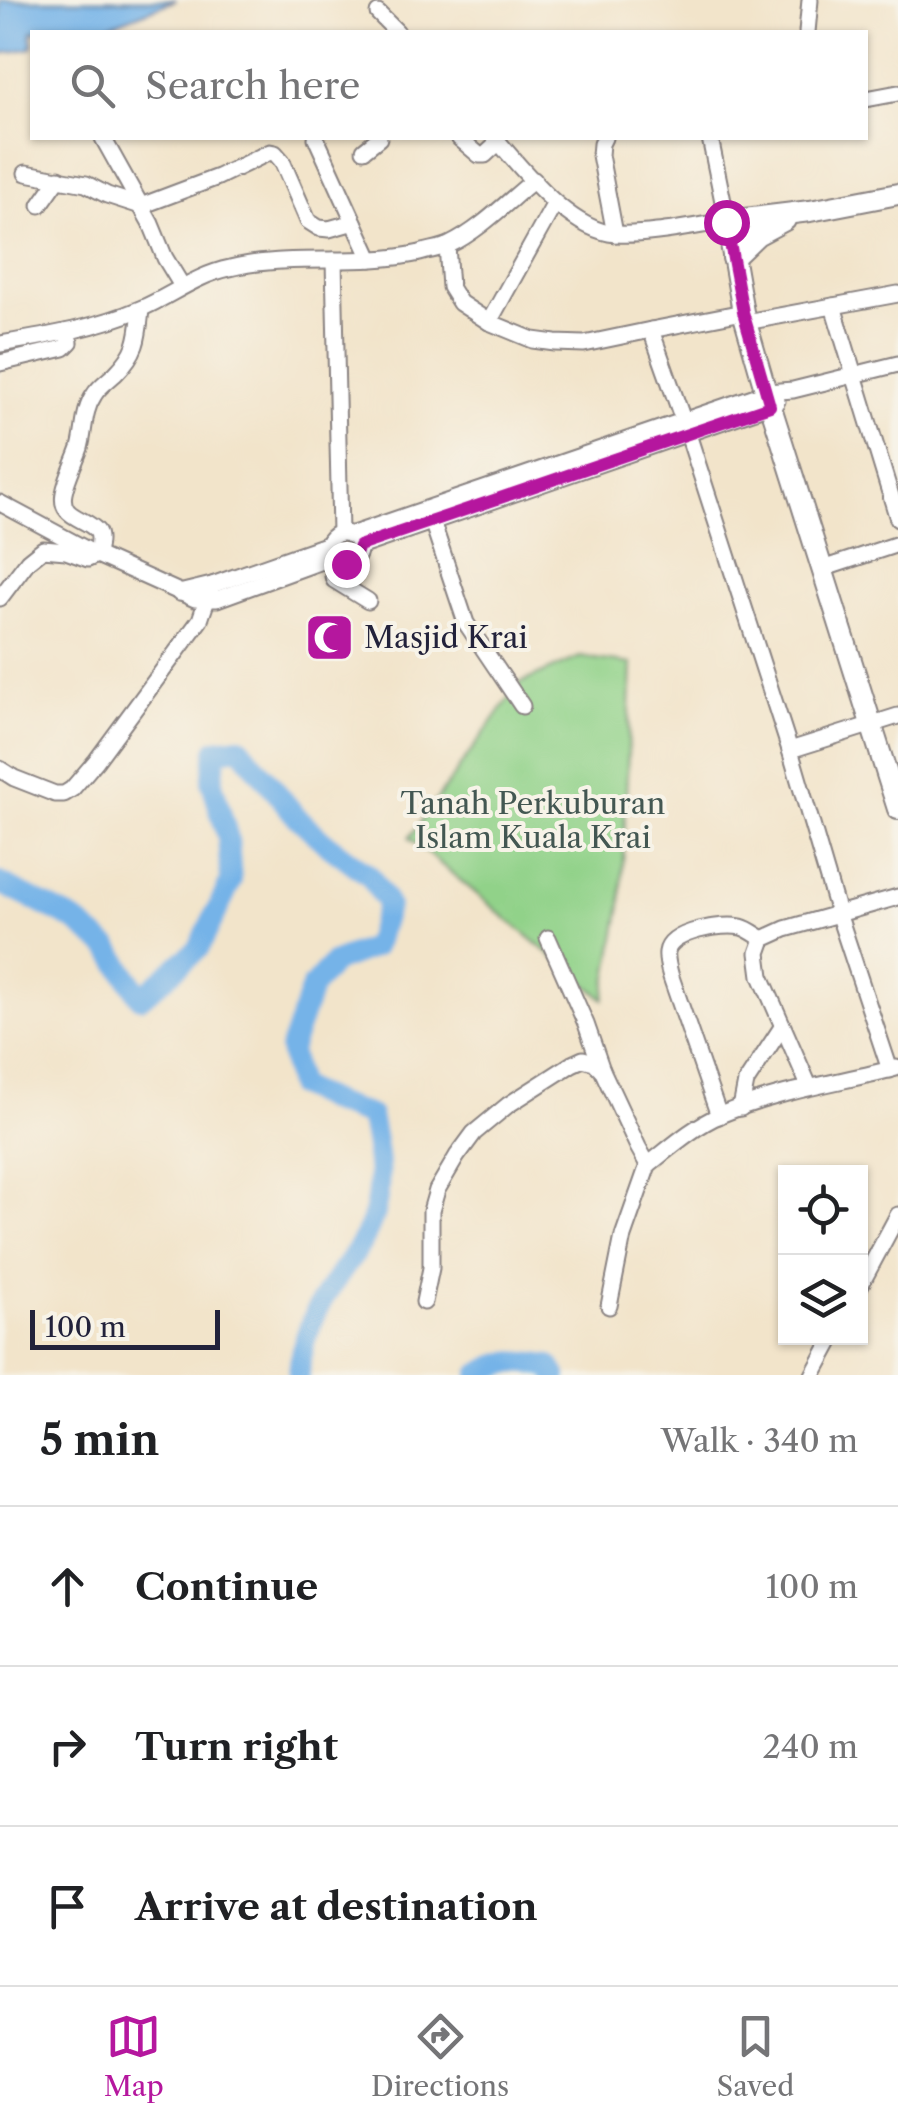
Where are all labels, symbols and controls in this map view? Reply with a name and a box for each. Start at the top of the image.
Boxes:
search box [30,30,868,140]
icon: search [65,58,120,113]
text: Search here [145,62,360,109]
route start [704,200,750,246]
route end [324,542,370,588]
mosque icon: Masjid Krai [303,612,355,664]
place label: Masjid Krai [364,619,528,656]
park label: Tanah Perkuburan Islam Kuala Krai [401,785,666,856]
map controls [778,1165,868,1345]
button: locate [778,1165,868,1255]
button: layers [778,1255,868,1345]
scale bar [30,1305,220,1350]
text: 100 m [45,1310,126,1344]
text: 5 min [40,1414,159,1466]
text: Walk · 340 m [661,1421,858,1460]
icon: ahead [40,1559,95,1614]
text: Continue [135,1563,318,1610]
text: 100 m [766,1567,858,1606]
icon: right [40,1719,95,1774]
text: Turn right [135,1723,338,1770]
text: 240 m [762,1727,858,1766]
icon: arrive [40,1879,95,1934]
text: Arrive at destination [135,1883,538,1930]
tab: Map [104,2009,164,2103]
tab: Directions [371,2009,509,2103]
tab: Saved [717,2009,794,2103]

